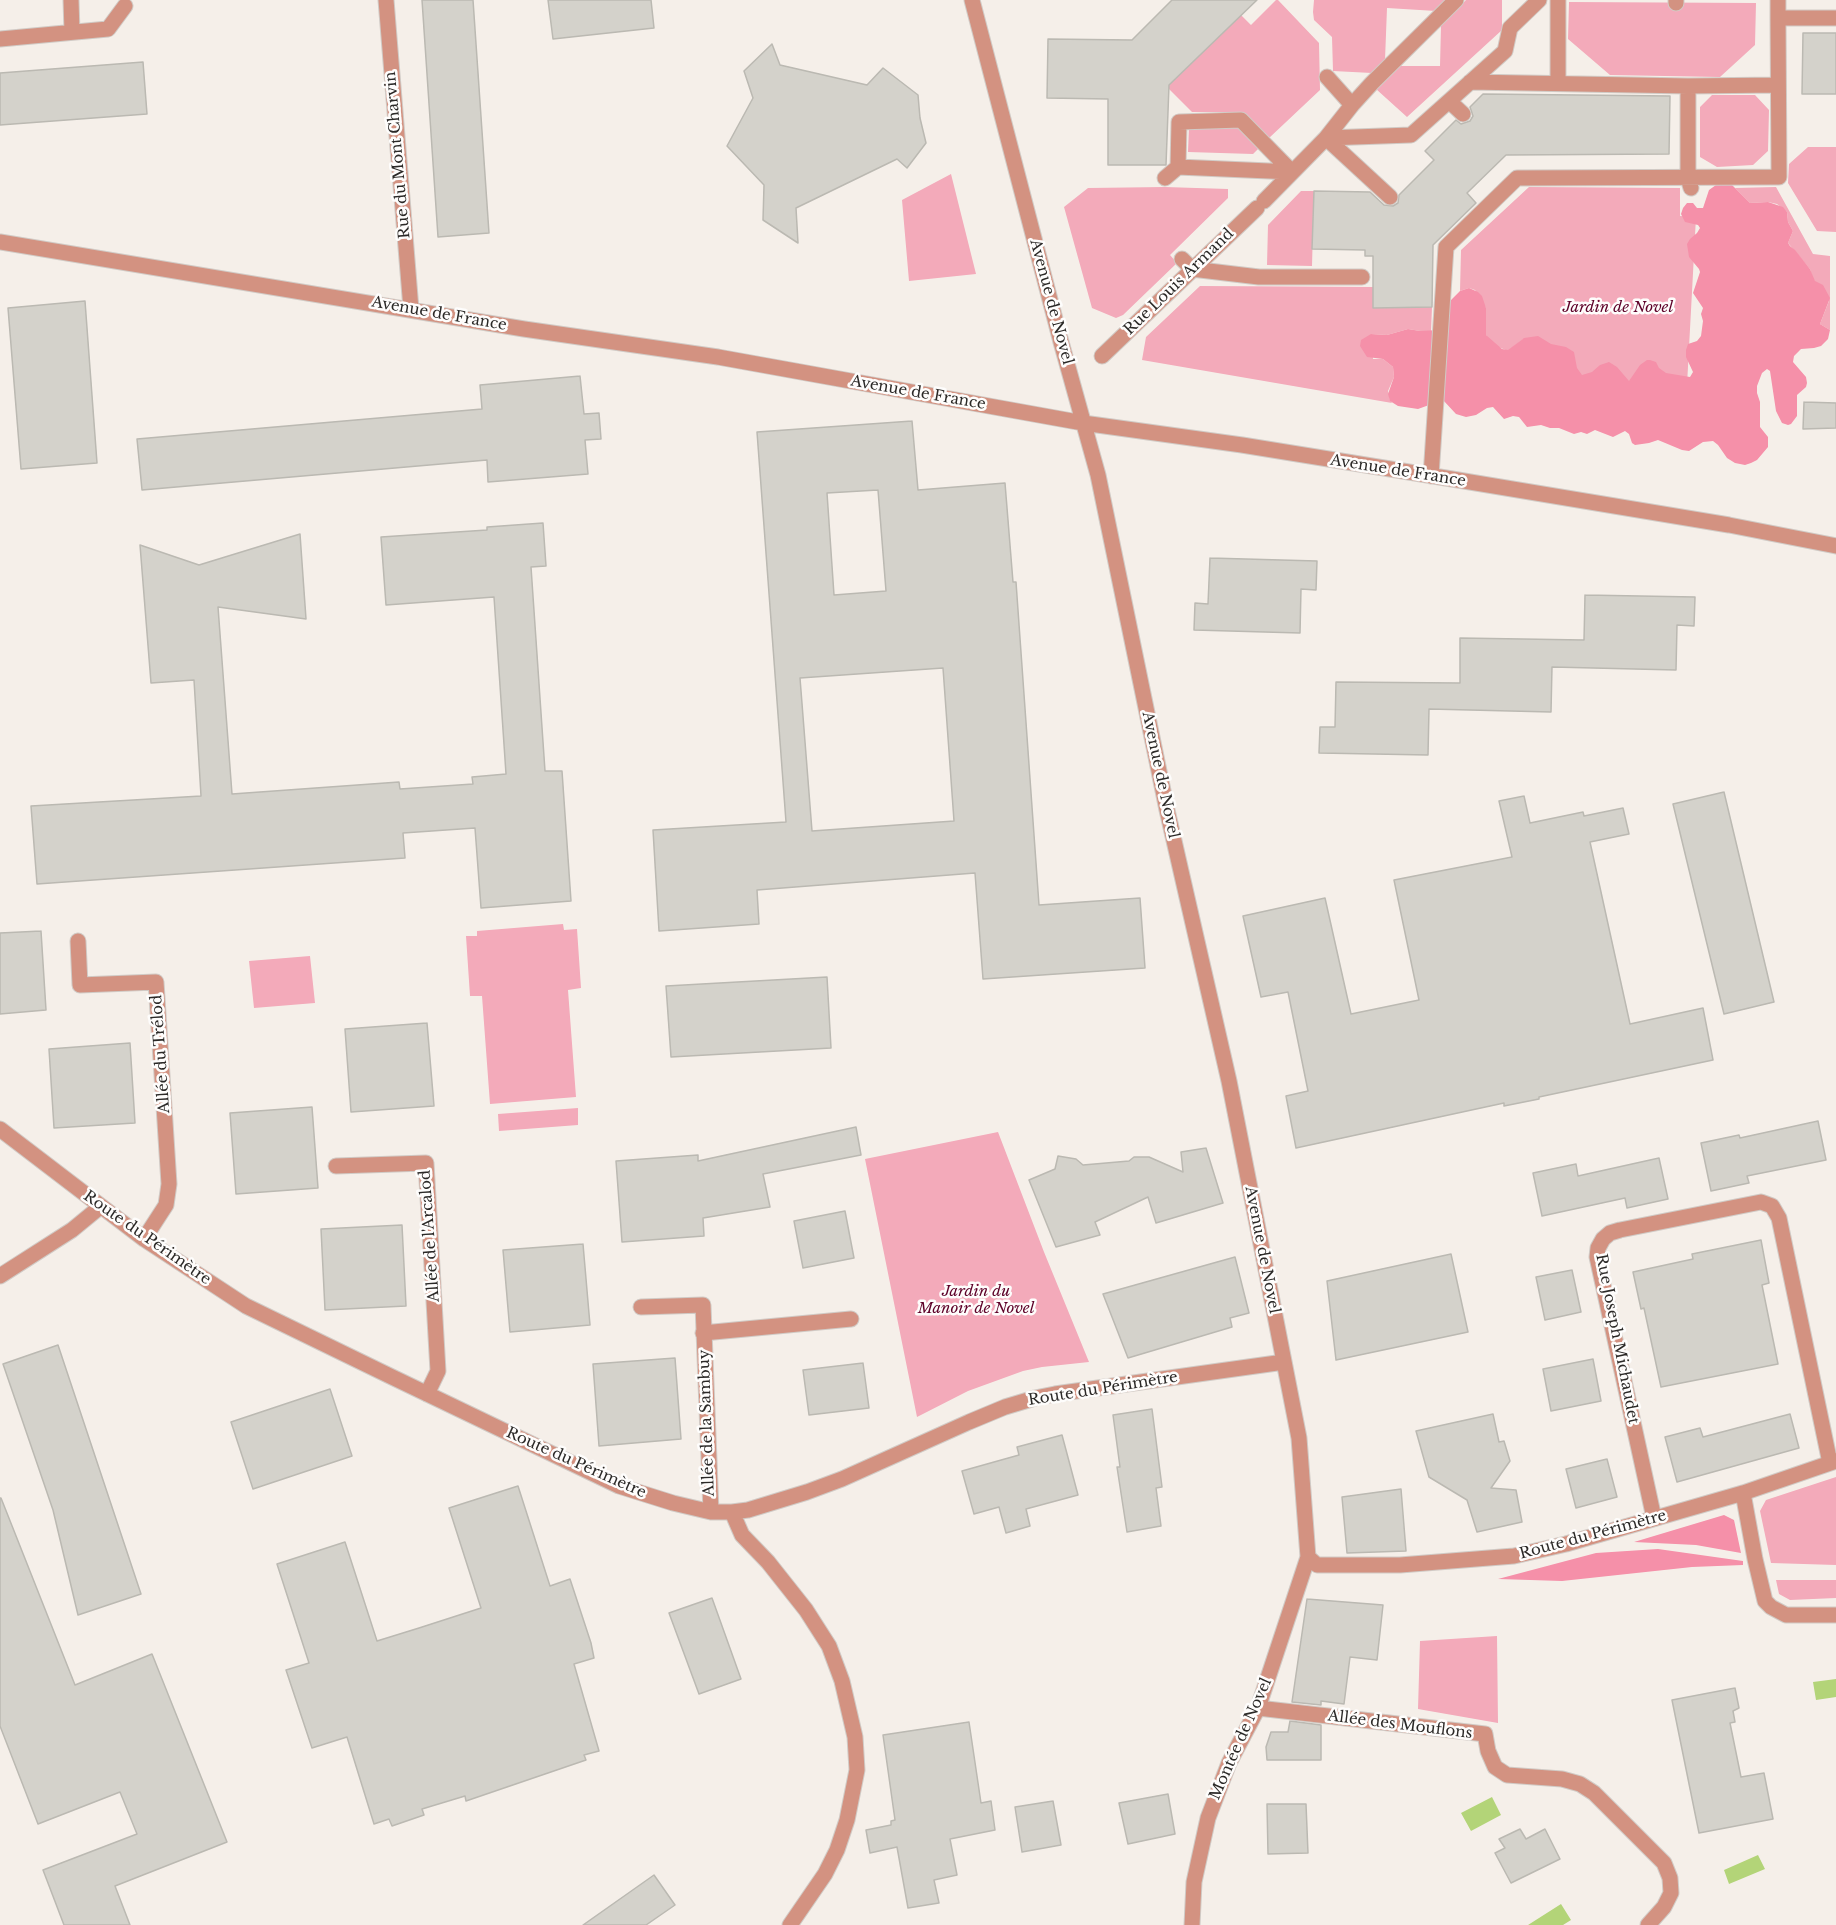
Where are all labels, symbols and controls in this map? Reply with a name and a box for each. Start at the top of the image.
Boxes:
street label: Rue du Mont Charvin [382,71,414,239]
street label: Rue Louis Armand [1120,225,1238,339]
street label: Avenue de Novel [1026,237,1076,367]
street label: Avenue de France [370,293,508,335]
park label: Jardin de Novel [1563,299,1673,317]
street label: Avenue de France [849,372,987,414]
street label: Avenue de France [1329,451,1467,491]
street label: Avenue de Novel [1138,710,1182,840]
street label: Allée du Trélod [148,994,174,1114]
street label: Allée de l'Arcalod [416,1169,444,1303]
street label: Avenue de Novel [1241,1185,1283,1315]
street label: Route du Périmètre [80,1187,214,1289]
street label: Rue Joseph Michaudet [1592,1252,1642,1426]
park label: Jardin du Manoir de Novel [918,1283,1034,1318]
street label: Allée de la Sambuy [695,1349,719,1497]
street label: Route du Périmètre [1027,1368,1179,1410]
street label: Route du Périmètre [503,1424,649,1502]
street label: Route du Périmètre [1518,1507,1668,1563]
street label: Montée de Novel [1206,1675,1276,1803]
street label: Allée des Mouflons [1327,1707,1473,1743]

